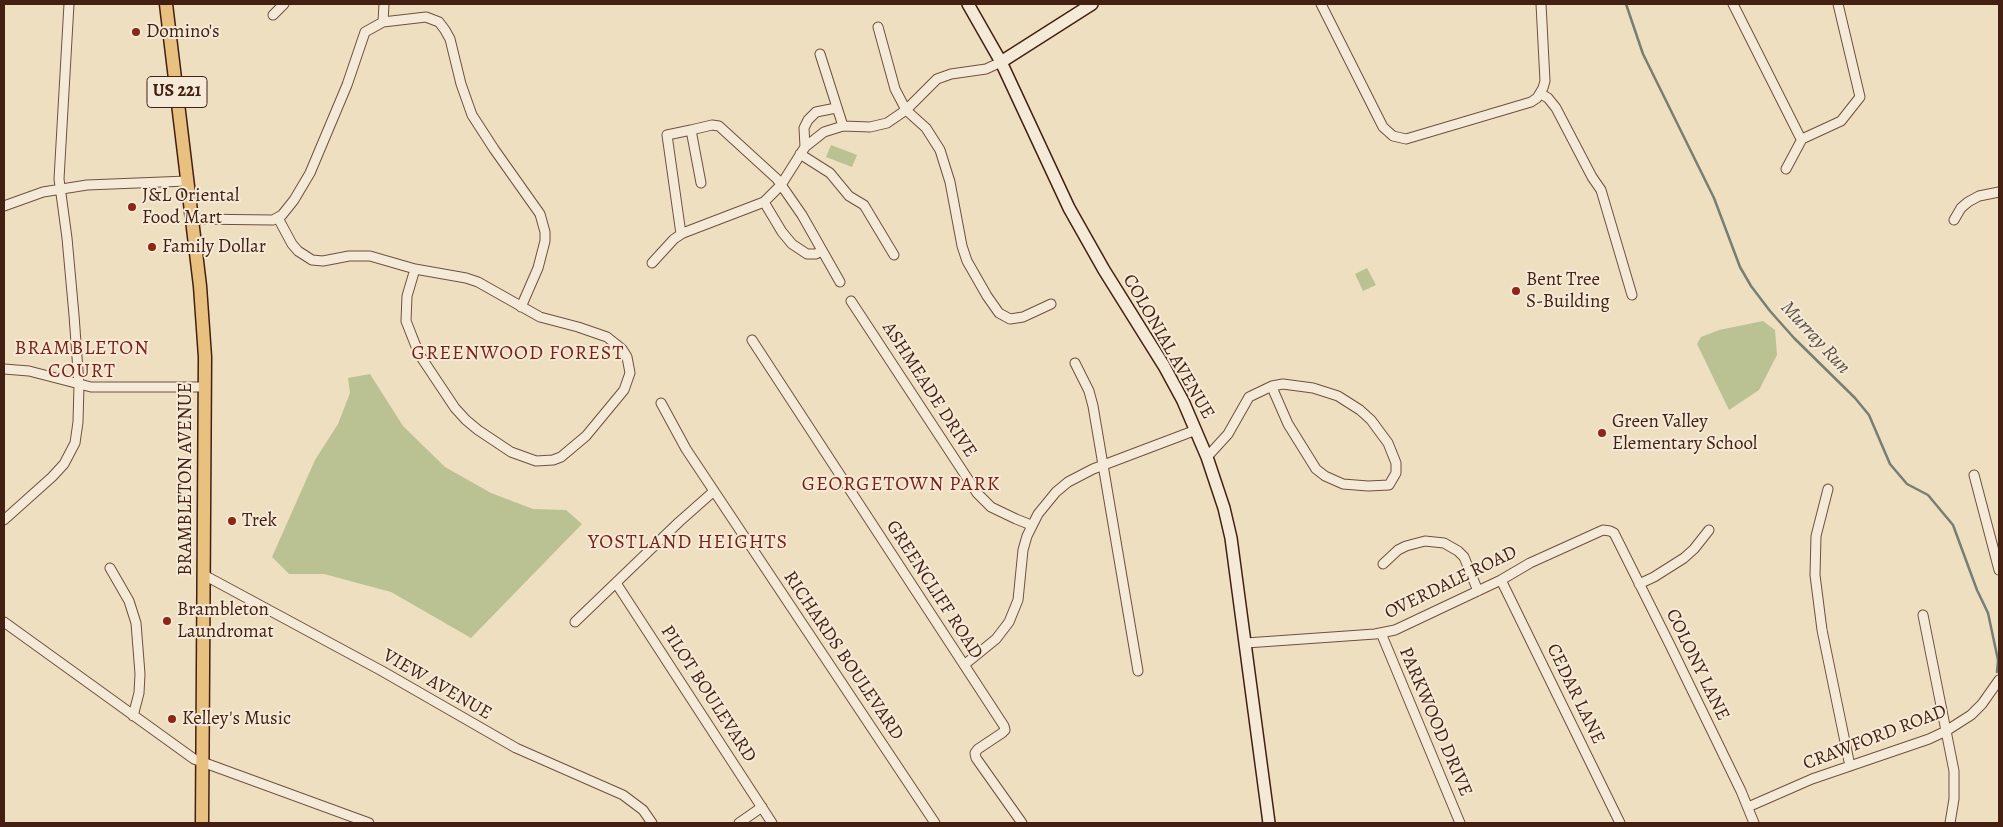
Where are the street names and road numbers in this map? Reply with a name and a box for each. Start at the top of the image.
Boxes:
road number: US 221 [147,76,207,108]
street label: COLONIAL AVENUE [1117,271,1219,423]
street label: ASHMEADE DRIVE [877,318,981,462]
street label: BRAMBLETON AVENUE [175,382,197,576]
street label: GREENCLIFF ROAD [881,517,987,663]
street label: OVERDALE ROAD [1381,541,1521,625]
street label: RICHARDS BOULEVARD [778,567,908,745]
street label: COLONY LANE [1660,605,1734,725]
street label: PILOT BOULEVARD [655,621,761,767]
street label: CEDAR LANE [1541,640,1609,748]
street label: PARKWOOD DRIVE [1393,644,1477,800]
street label: VIEW AVENUE [378,645,496,725]
street label: CRAWFORD ROAD [1800,700,1950,776]

